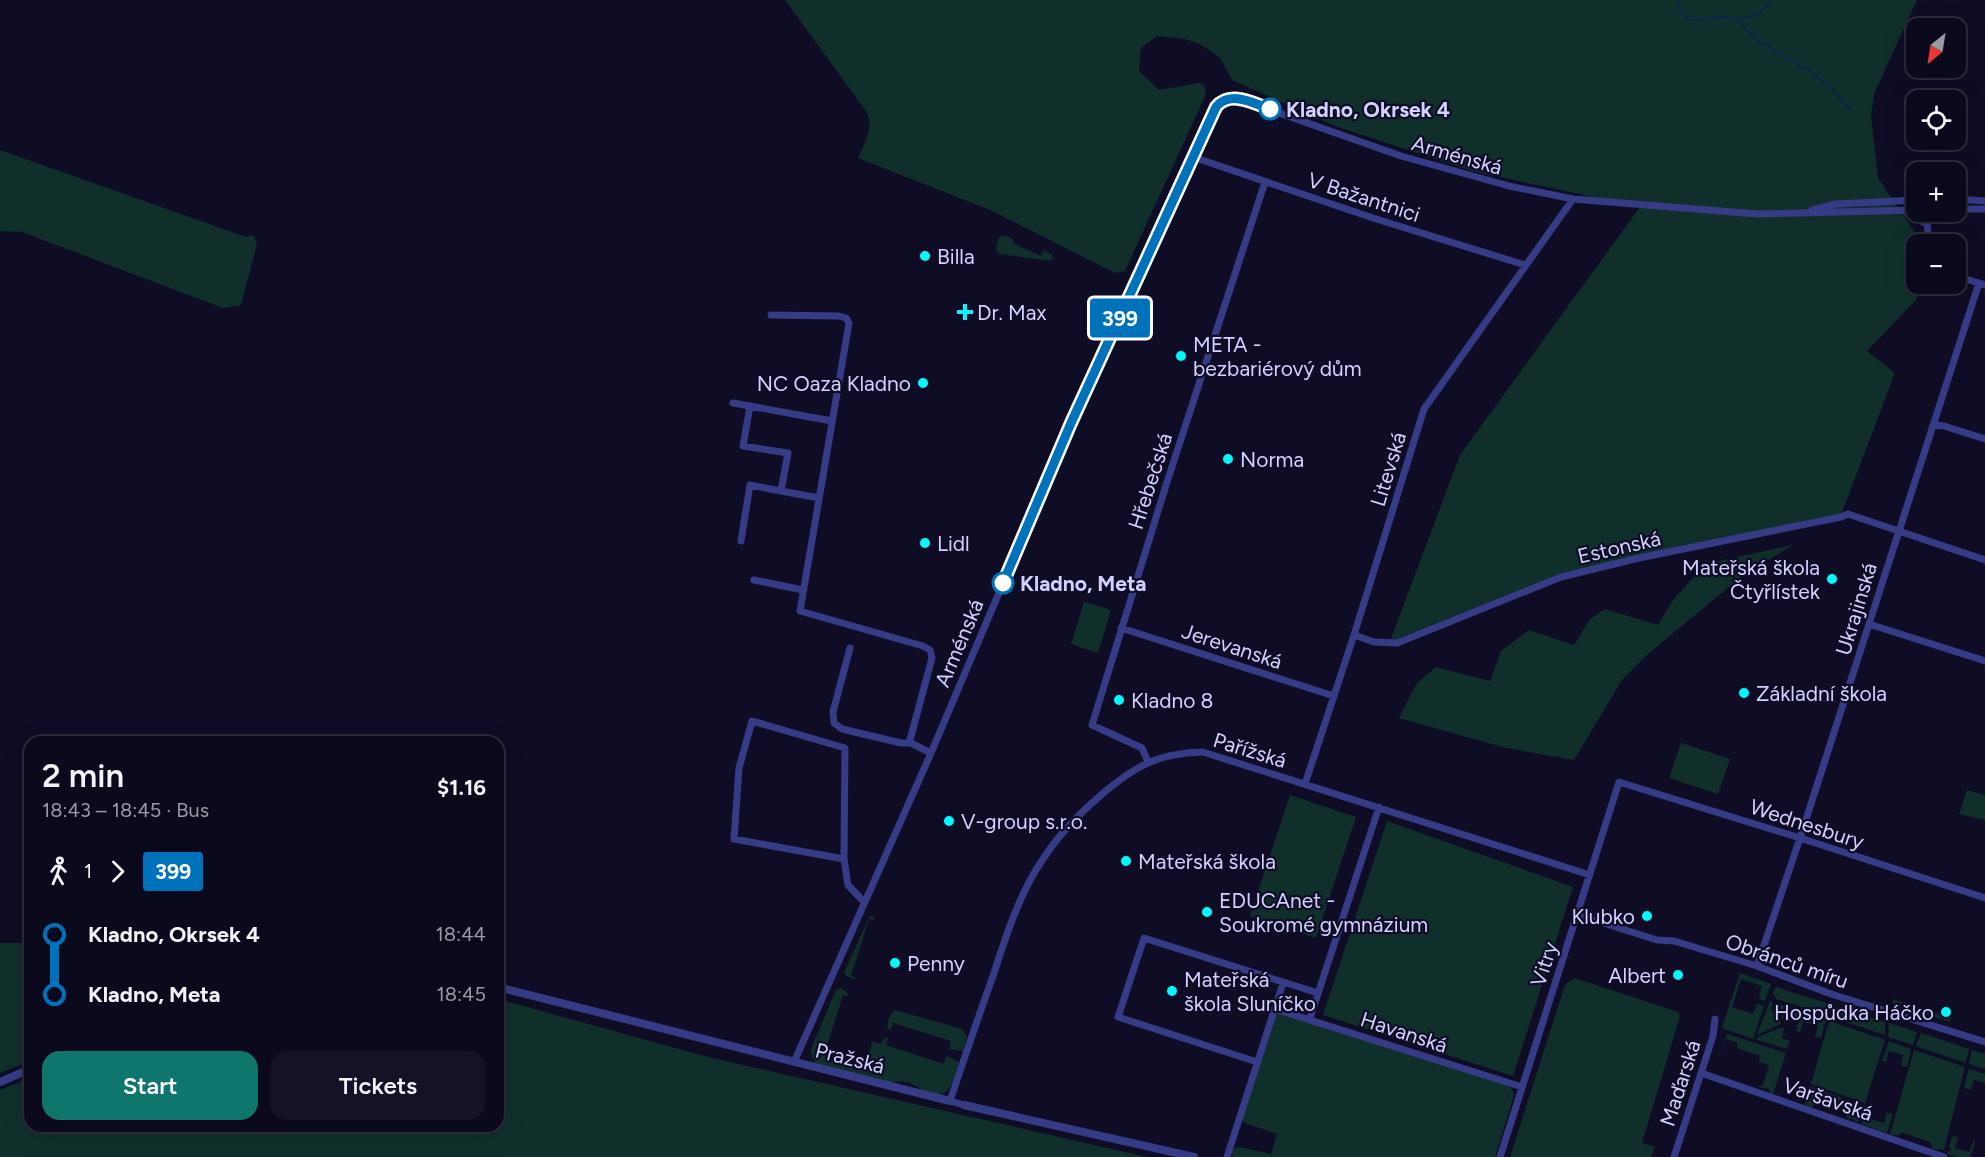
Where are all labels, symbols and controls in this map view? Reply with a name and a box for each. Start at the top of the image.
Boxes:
north arrow [1906,18,1966,78]
map controls [1906,18,1966,294]
button: locate [1906,90,1966,150]
place label: Kladno, Okrsek 4 [1286,97,1450,122]
marker: Kladno, Okrsek 4 [1259,98,1281,120]
street label: Arménská [1409,130,1505,180]
button: + [1906,162,1966,222]
street label: V Bažantnici [1305,167,1423,227]
button: − [1906,234,1966,294]
place label: Billa [937,244,975,269]
marker: Billa [918,249,932,263]
line badge: 399 [1086,298,1154,338]
place label: Dr. Max [977,300,1047,325]
marker: Dr. Max [958,305,972,319]
text: 399 [1102,306,1138,331]
place label: META - bezbariérový dům [1193,332,1362,381]
marker: META - bezbariérový dům [1174,349,1188,363]
place label: NC Oaza Kladno [757,371,911,396]
marker: NC Oaza Kladno [916,376,930,390]
street label: Litevská [1365,429,1411,509]
street label: Hřebečská [1123,430,1177,532]
place label: Norma [1240,447,1304,472]
marker: Norma [1221,452,1235,466]
street label: Estonská [1575,525,1663,569]
place label: Lidl [937,531,970,556]
marker: Lidl [918,536,932,550]
place label: Mateřská škola Čtyřlístek [1682,555,1821,604]
street label: Ukrajinská [1830,560,1882,658]
place label: Kladno, Meta [1020,571,1146,596]
marker: Kladno, Meta [992,572,1014,594]
marker: Mateřská škola Čtyřlístek [1825,572,1839,586]
street label: Arménská [929,595,989,691]
street label: Jerevanská [1179,618,1285,674]
place label: Základní škola [1756,681,1887,706]
marker: Základní škola [1737,686,1751,700]
place label: Kladno 8 [1131,688,1213,713]
marker: Kladno 8 [1112,693,1126,707]
street label: Pařížská [1210,727,1290,773]
text: 2 min [42,756,124,795]
text: $1.16 [437,774,486,801]
street label: Wednesbury [1747,794,1867,854]
text: 18:43 – 18:45 · Bus [42,798,209,822]
place label: V-group s.r.o. [961,809,1087,834]
marker: V-group s.r.o. [942,814,956,828]
place label: Mateřská škola [1138,849,1276,874]
marker: Mateřská škola [1119,854,1133,868]
icon: walk [42,855,75,888]
icon: forward [101,855,134,888]
text: 1 [84,859,92,883]
text: 399 [155,859,191,884]
place label: EDUCAnet - Soukromé gymnázium [1219,888,1428,937]
place label: Klubko [1571,904,1635,929]
marker: EDUCAnet - Soukromé gymnázium [1200,905,1214,919]
marker: Klubko [1640,909,1654,923]
text: Kladno, Okrsek 4 [88,921,260,948]
text: 18:44 [436,922,486,946]
street label: Obránců míru [1722,928,1852,994]
street label: Vitry [1525,938,1563,990]
place label: Penny [907,951,965,976]
marker: Penny [888,956,902,970]
place label: Albert [1608,963,1666,988]
place label: Mateřská škola Sluníčko [1184,967,1316,1016]
marker: Albert [1671,968,1685,982]
text: Kladno, Meta [88,981,220,1008]
text: 18:45 [436,982,486,1006]
marker: Mateřská škola Sluníčko [1165,984,1179,998]
place label: Hospůdka Háčko [1774,1000,1934,1025]
marker: Hospůdka Háčko [1939,1005,1953,1019]
street label: Havanská [1357,1006,1451,1058]
street label: Pražská [813,1037,887,1079]
street label: Maďarská [1654,1037,1706,1129]
button: Start [42,1051,258,1120]
button: Tickets [270,1051,486,1120]
street label: Varšavská [1780,1072,1876,1126]

